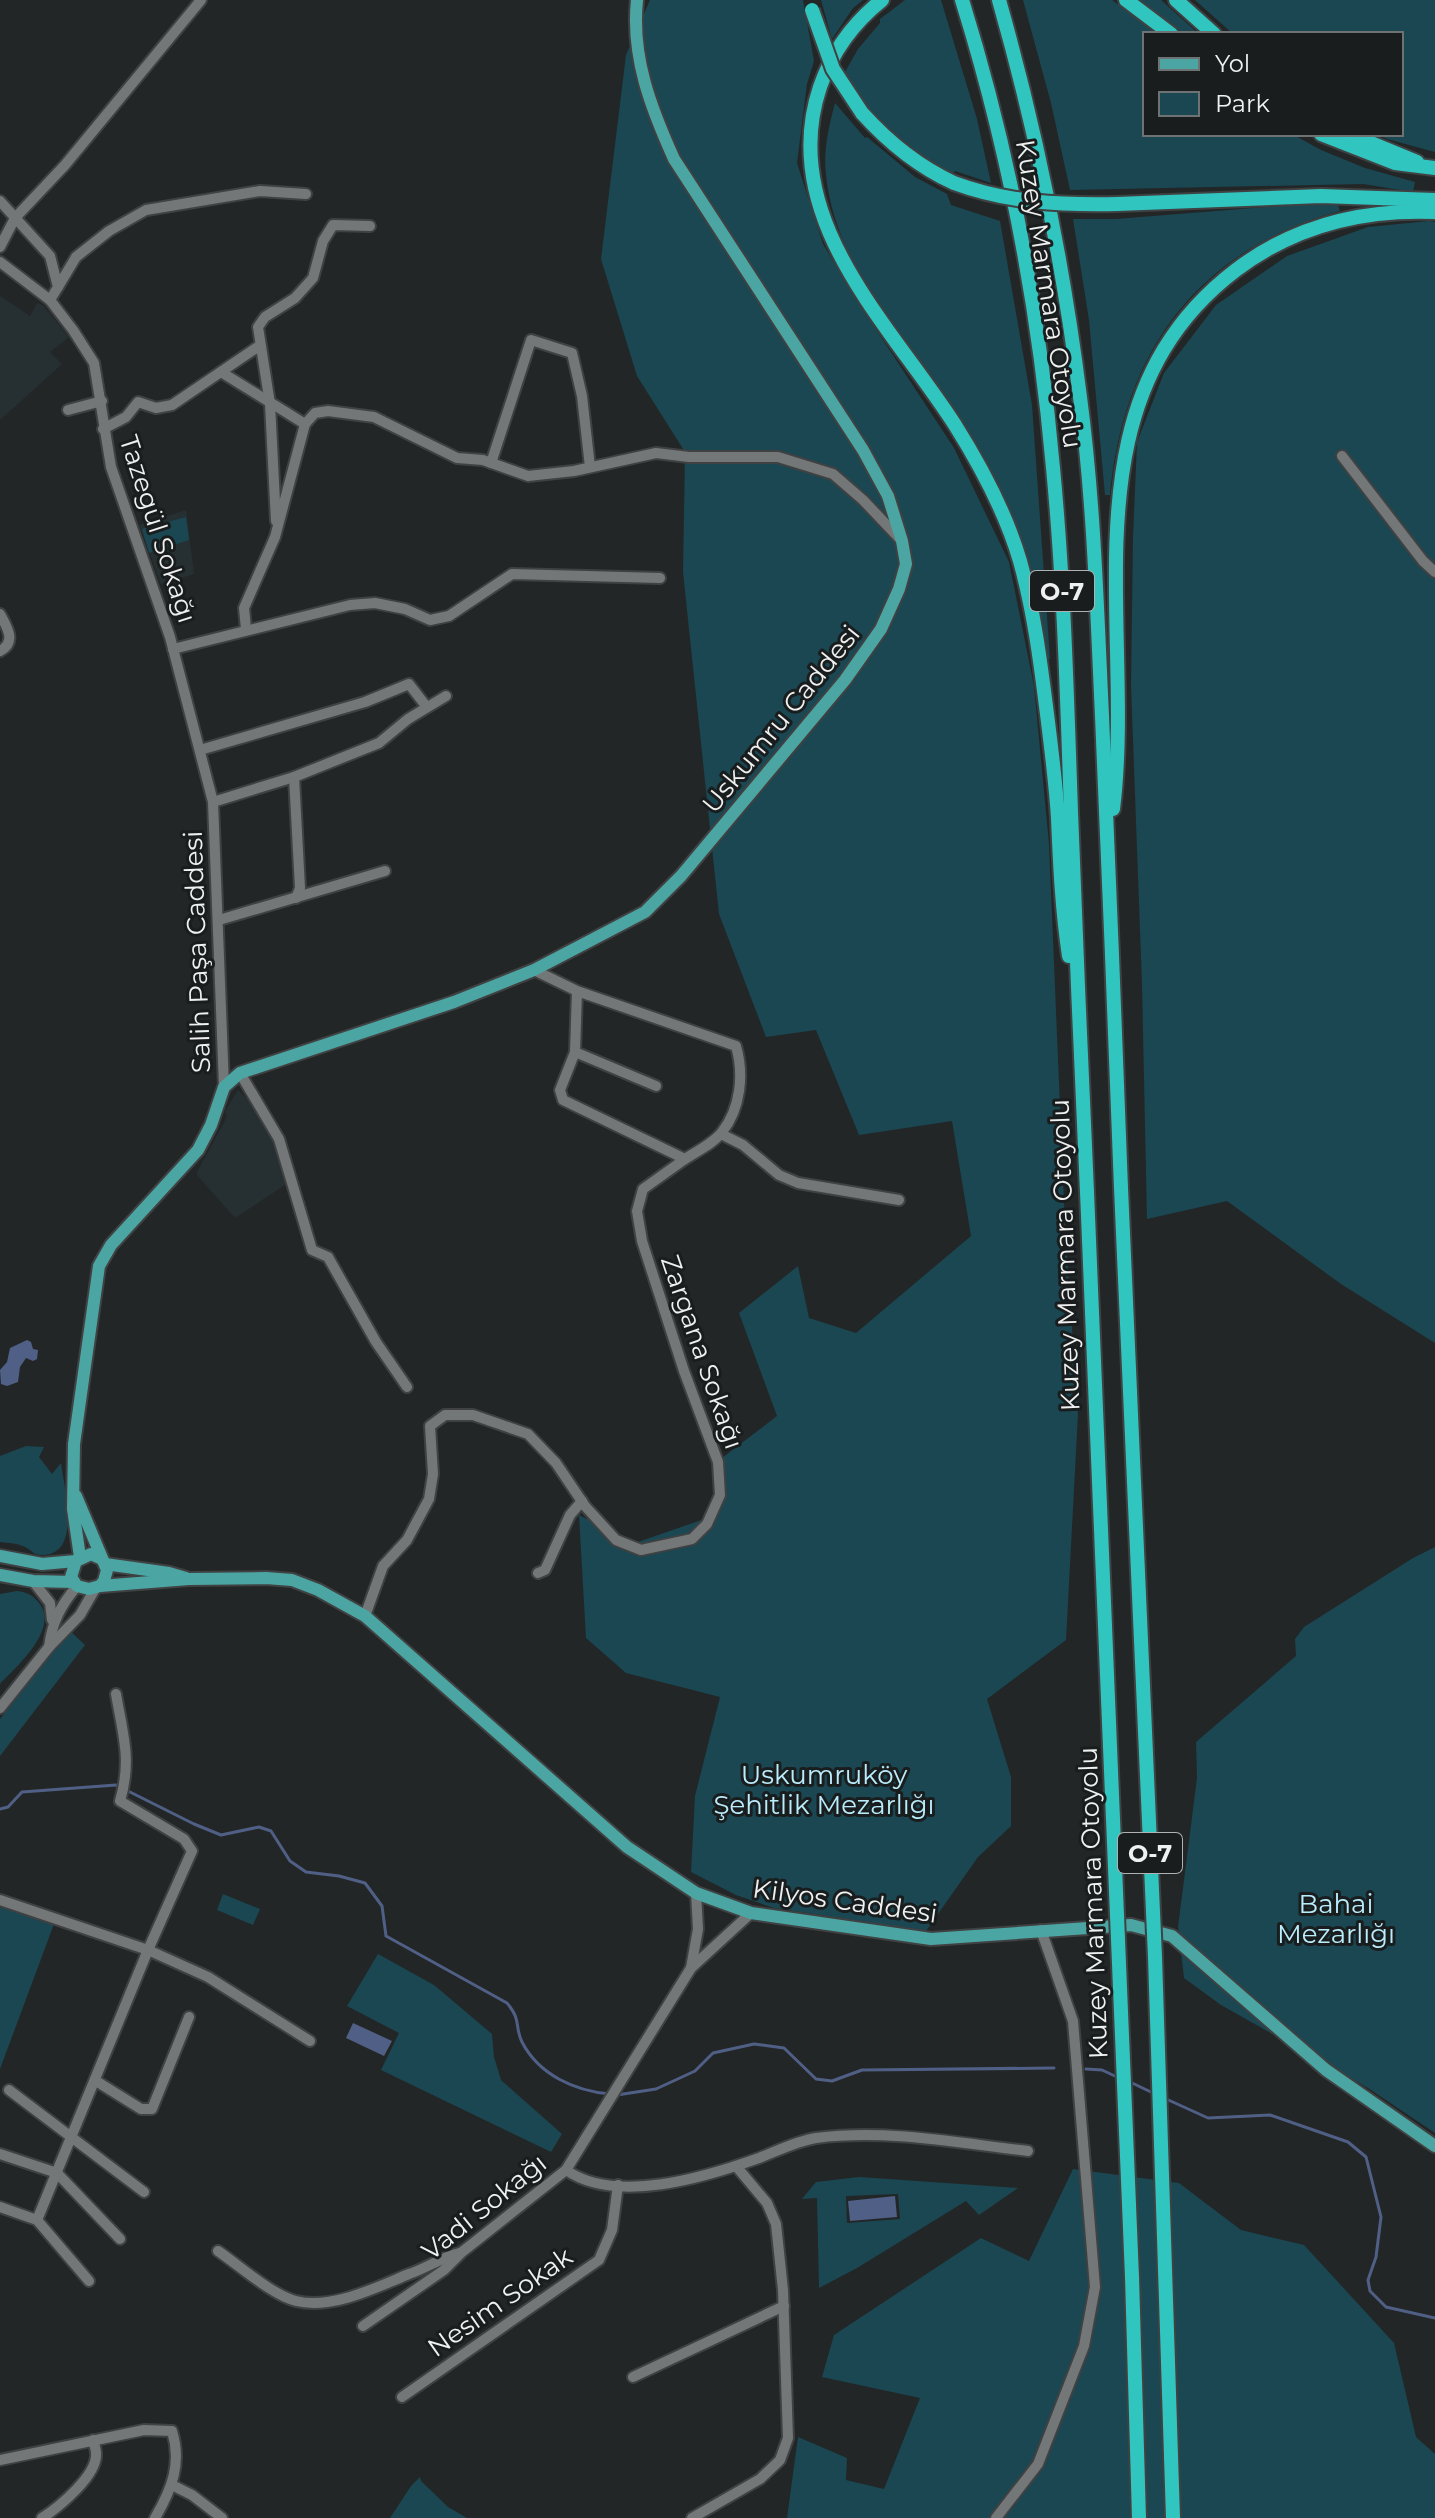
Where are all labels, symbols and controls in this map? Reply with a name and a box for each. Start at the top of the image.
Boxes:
legend [1143,32,1403,136]
text: Yol [1215,49,1250,78]
text: Park [1215,89,1270,118]
street label: Kuzey Marmara Otoyolu [1009,137,1089,451]
street label: Tazegül Sokağı [113,431,203,627]
road number: O-7 [1030,571,1094,611]
street label: Uskumru Caddesi [695,619,867,819]
street label: Salih Paşa Caddesi [177,830,217,1074]
street label: Kuzey Marmara Otoyolu [1044,1098,1086,1412]
street label: Zargana Sokağı [654,1251,750,1453]
street label: Kuzey Marmara Otoyolu [1072,1746,1114,2060]
park label: Uskumruköy Şehitlik Mezarlığı [714,1759,935,1821]
road number: O-7 [1118,1833,1182,1873]
street label: Kilyos Caddesi [751,1872,939,1930]
park label: Bahai Mezarlığı [1277,1888,1395,1950]
street label: Vadi Sokağı [415,2147,553,2267]
street label: Nesim Sokak [421,2240,579,2364]

